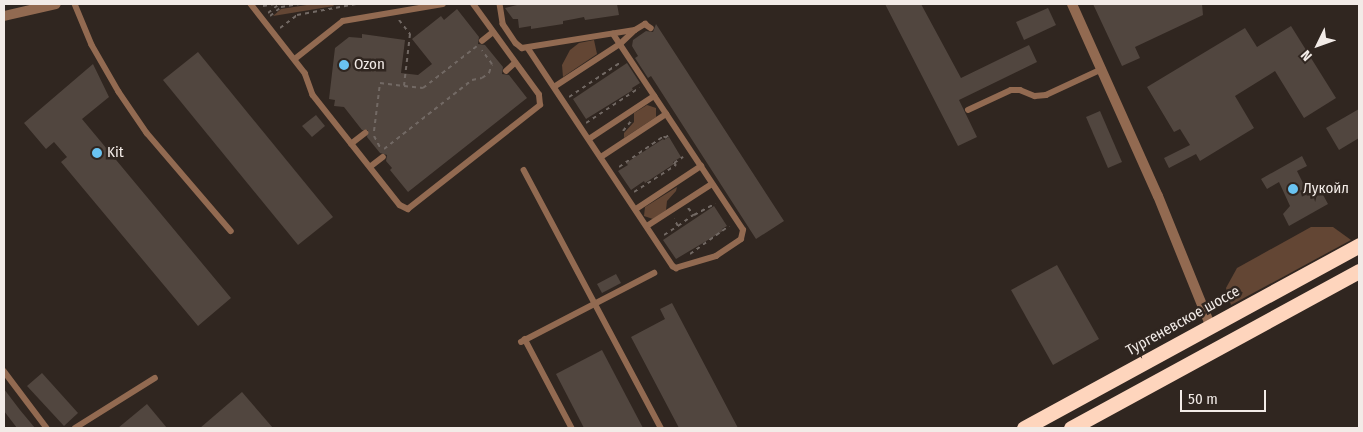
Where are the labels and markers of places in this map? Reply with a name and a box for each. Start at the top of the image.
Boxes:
place label: Ozon [354,56,385,74]
marker: Ozon [338,59,350,71]
place label: Kit [107,144,124,162]
marker: Kit [91,147,103,159]
place label: Лукойл [1303,180,1349,198]
marker: Лукойл [1287,183,1299,195]

